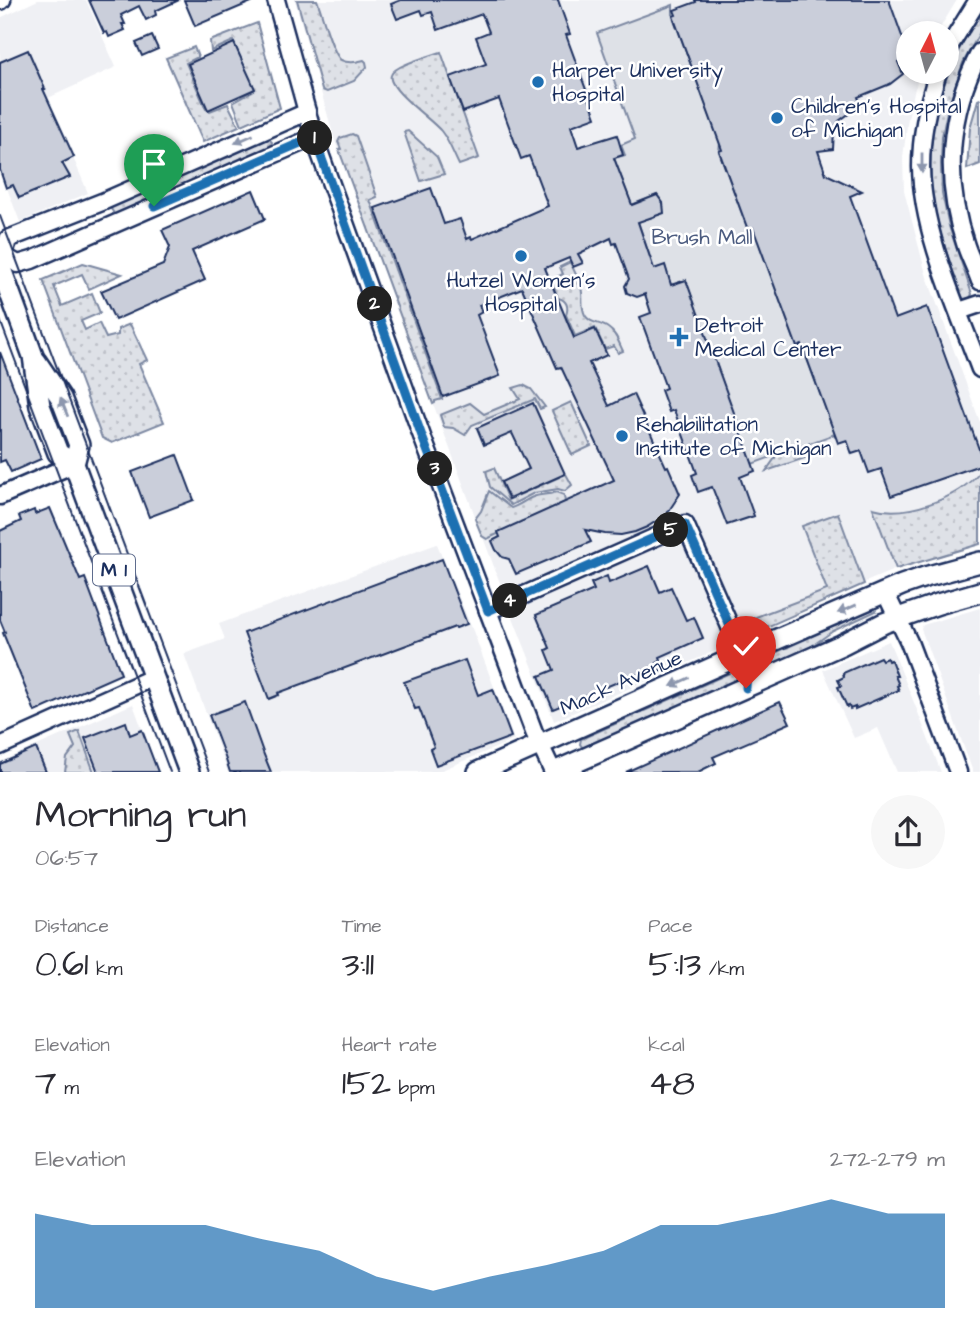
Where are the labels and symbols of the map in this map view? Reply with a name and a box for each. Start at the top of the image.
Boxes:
north arrow [896,21,959,84]
place label: Harper University Hospital [552,56,724,110]
marker: Harper University Hospital [530,74,546,90]
place label: Children's Hospital of Michigan [791,92,962,147]
marker: Children's Hospital of Michigan [769,110,785,126]
pin: 1 [298,120,332,156]
one-way arrow [234,133,254,145]
pin [124,134,184,206]
one-way arrow [916,152,928,174]
park label: Brush Mall [651,223,753,252]
marker: Hutzel Women's Hospital [513,248,529,264]
place label: Hutzel Women's Hospital [446,266,596,320]
pin: 2 [358,286,392,322]
place label: Detroit Medical Center [695,311,842,364]
marker: Detroit Medical Center [669,327,689,347]
one-way arrow [58,397,70,417]
place label: Rehabilitation Institute of Michigan [636,410,831,465]
marker: Rehabilitation Institute of Michigan [614,428,630,444]
pin: 3 [418,452,452,486]
pin: 5 [654,512,688,548]
road number: M 1 [93,554,135,586]
pin: 4 [492,584,528,618]
one-way arrow [836,604,857,615]
pin [716,616,776,688]
street label: Mack Avenue [555,643,687,723]
one-way arrow [670,676,690,688]

